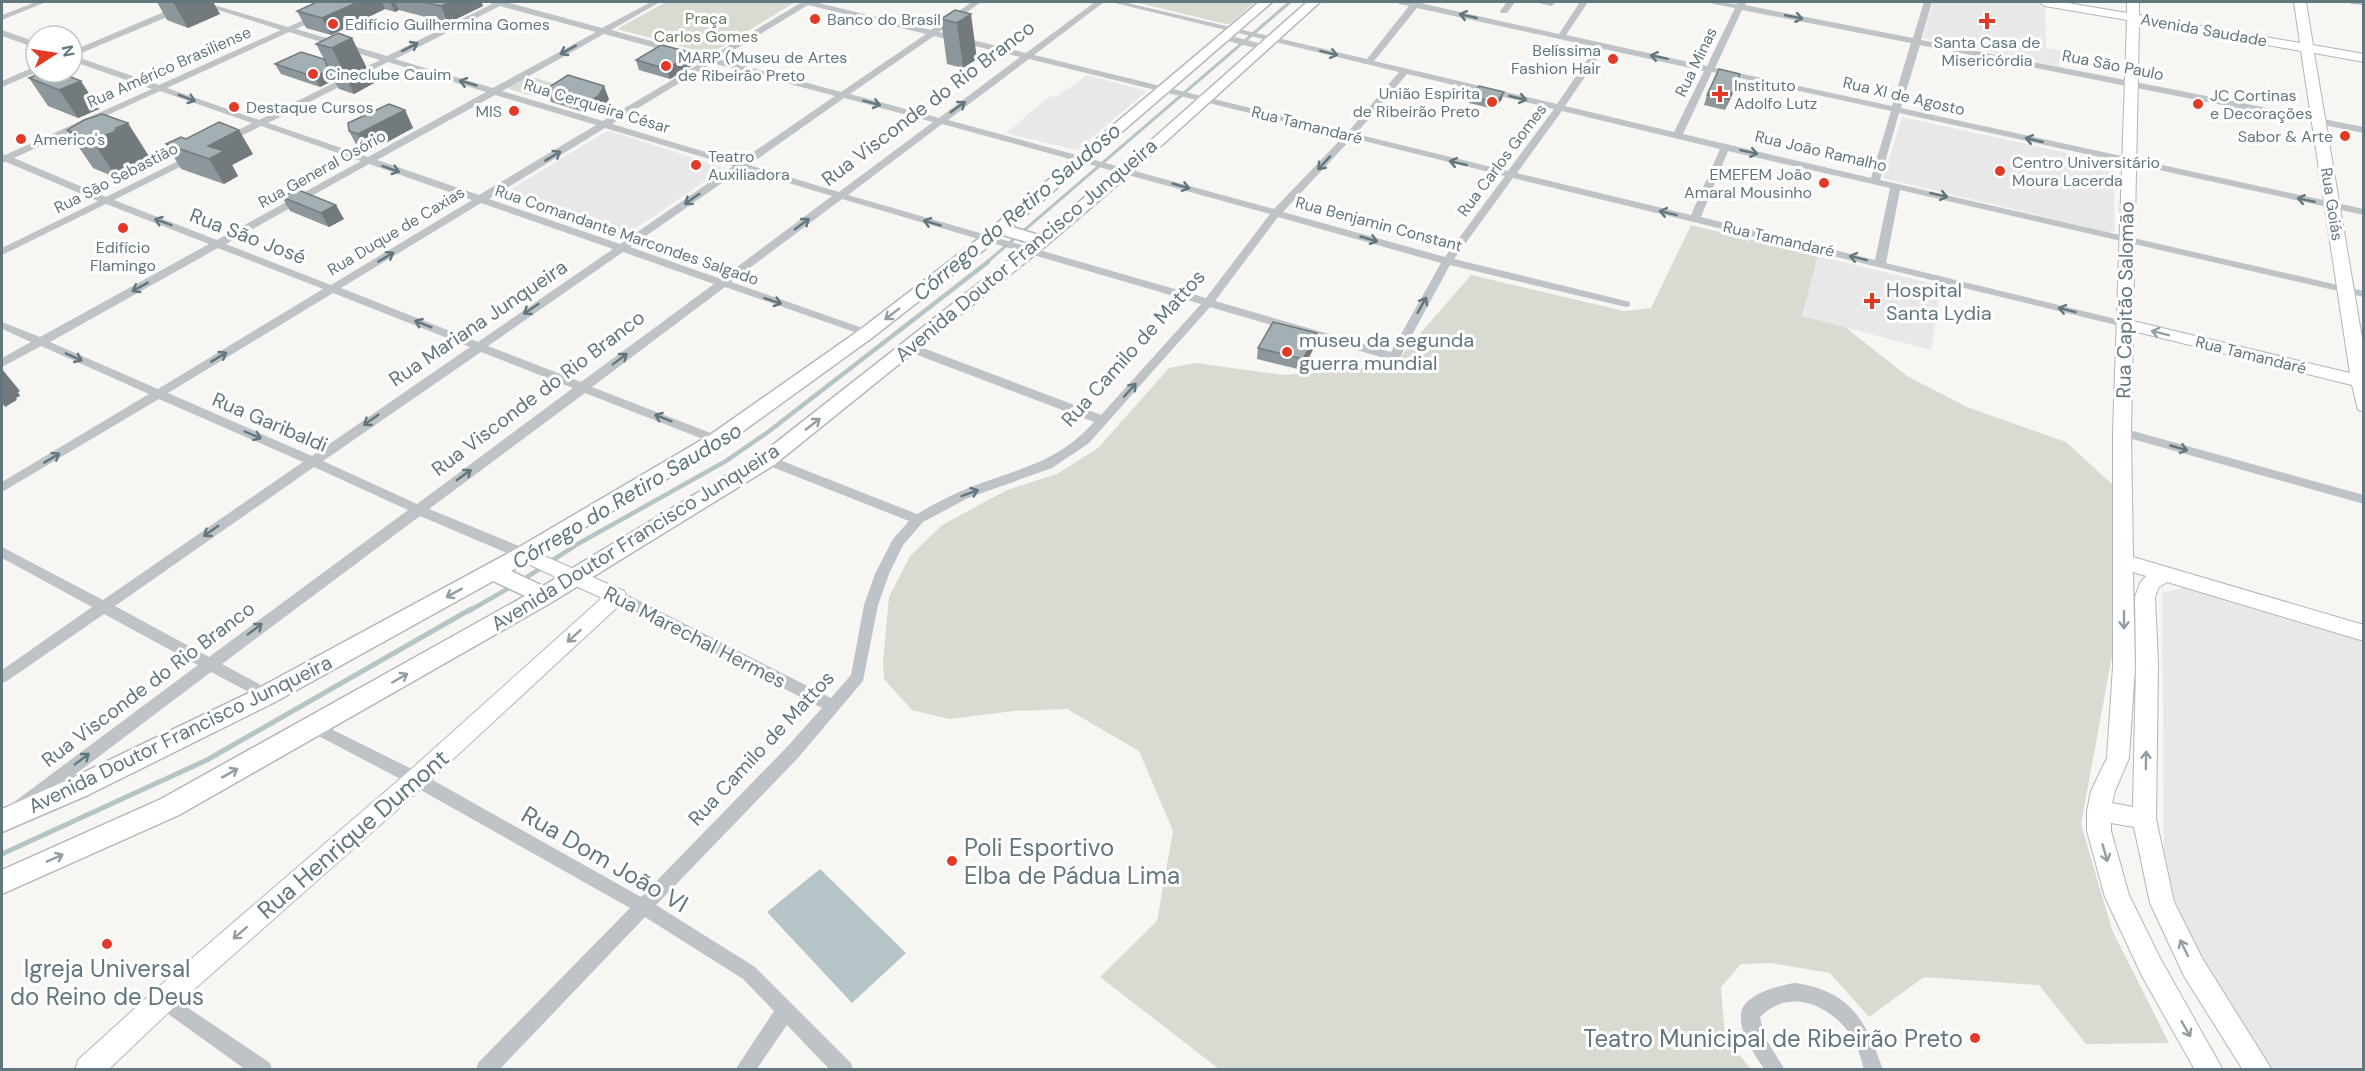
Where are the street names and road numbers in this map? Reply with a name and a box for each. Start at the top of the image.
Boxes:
street label: Avenida Saudade [2139,9,2269,51]
street label: Rua Visconde do Rio Branco [816,14,1040,192]
street label: Rua Américo Brasiliense [84,21,254,113]
street label: Rua Minas [1670,24,1722,100]
street label: Rua São Paulo [2060,45,2166,85]
street label: Rua XI de Agosto [1841,72,1967,120]
street label: Rua Cerqueira César [521,74,673,138]
street label: Rua Carlos Gomes [1453,99,1551,221]
street label: Rua Tamandaré [1249,101,1365,149]
street label: Rua General Osório [254,125,390,213]
street label: Rua João Ramalho [1753,126,1889,176]
street label: Avenida Doutor Francisco Junqueira [889,132,1163,368]
street label: Rua São Sebastião [50,138,182,218]
street label: Rua Goiás [2316,166,2348,242]
street label: Rua Comandante Marcondes Salgado [492,180,762,290]
street label: Rua Duque de Caxias [324,182,468,280]
street label: Rua Benjamin Constant [1293,192,1465,256]
street label: Rua Capitão Salomão [2110,201,2140,399]
street label: Rua São José [186,202,310,270]
street label: Rua Tamandaré [1721,216,1837,262]
street label: Rua Mariana Junqueira [384,254,572,392]
street label: Rua Camilo de Mattos [1055,264,1211,432]
street label: Rua Visconde do Rio Branco [426,304,650,482]
street label: Rua Tamandaré [2193,331,2309,379]
street label: Rua Garibaldi [208,386,332,458]
street label: Avenida Doutor Francisco Junqueira [486,437,784,637]
street label: Rua Marechal Hermes [600,580,790,694]
street label: Rua Visconde do Rio Branco [36,595,260,773]
street label: Avenida Doutor Francisco Junqueira [24,649,336,819]
street label: Rua Camilo de Mattos [682,665,840,831]
street label: Rua Henrique Dumont [251,742,455,926]
street label: Rua Dom João VI [516,799,694,919]

